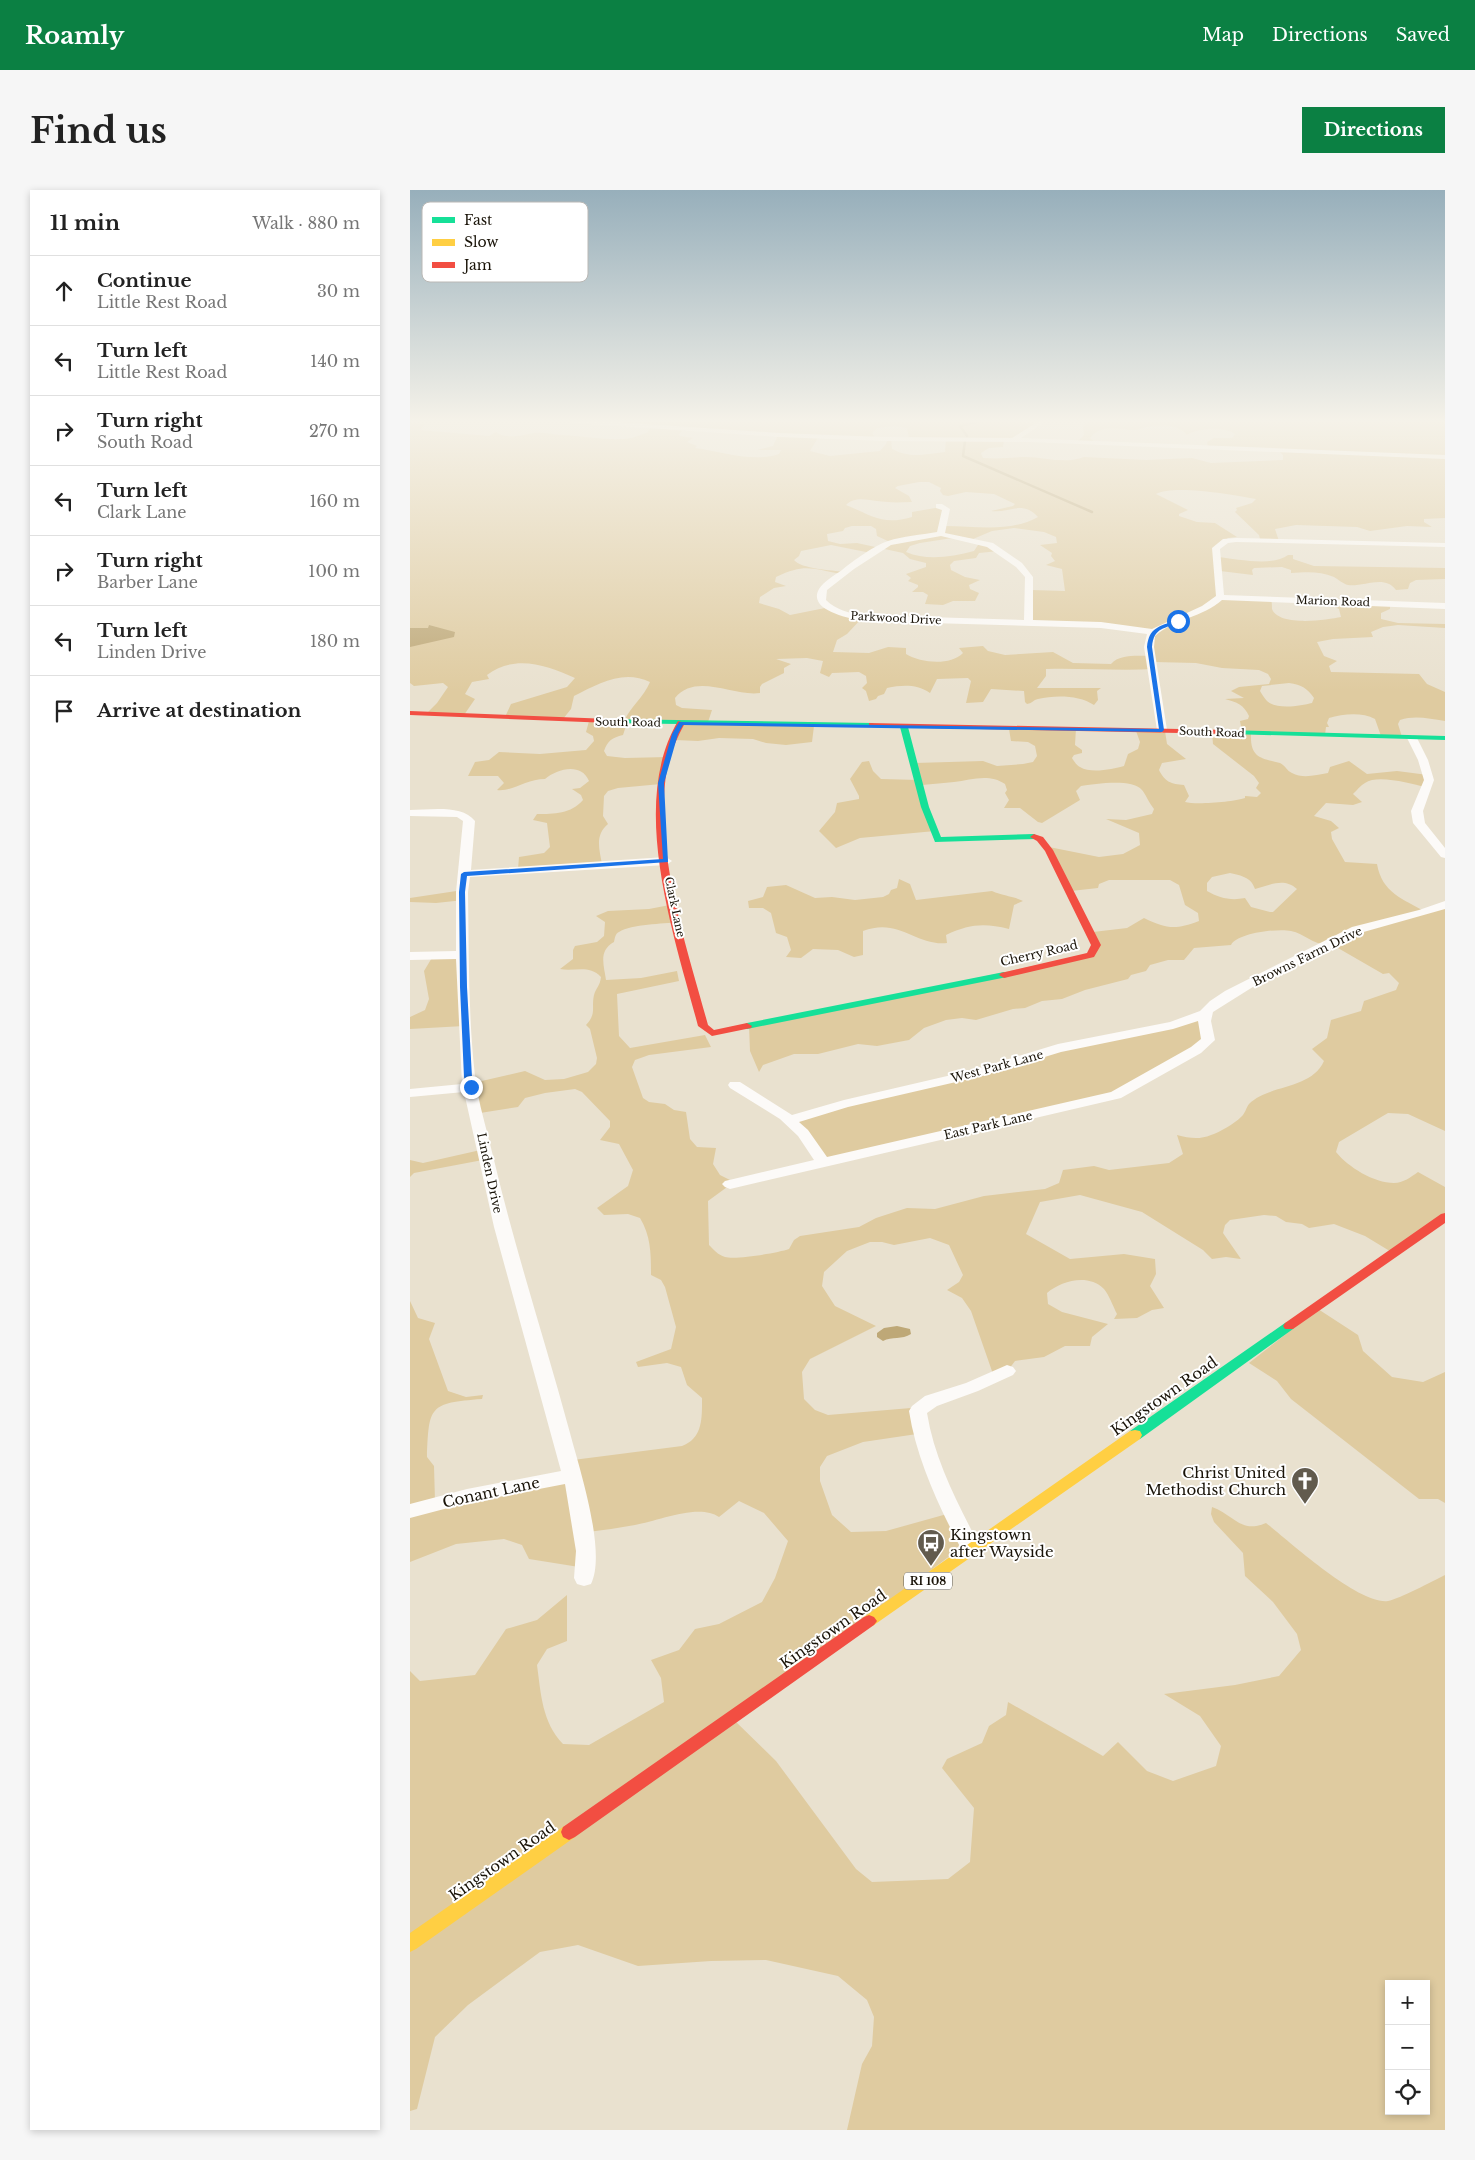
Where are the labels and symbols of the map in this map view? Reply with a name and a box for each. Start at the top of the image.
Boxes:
legend [422,202,588,282]
text: Fast [464,211,493,229]
text: Slow [464,233,498,251]
text: Jam [462,256,492,274]
street label: Marion Road [1296,593,1371,609]
street label: Parkwood Drive [850,609,942,627]
route start [1167,610,1190,633]
street label: South Road [595,714,662,730]
street label: South Road [1179,724,1246,740]
street label: Clark Lane [662,875,688,939]
street label: Browns Farm Drive [1250,923,1364,989]
street label: Cherry Road [999,937,1079,969]
street label: West Park Lane [948,1046,1045,1086]
route end [460,1076,483,1099]
street label: East Park Lane [942,1107,1034,1142]
street label: Linden Drive [474,1131,506,1215]
street label: Kingstown Road [1107,1352,1221,1440]
place label: Christ United Methodist Church [1146,1463,1286,1499]
church icon: Christ United Methodist Church [1290,1466,1320,1505]
street label: Conant Lane [441,1472,541,1512]
place label: Kingstown after Wayside [950,1525,1054,1561]
bus stop icon: Kingstown after Wayside [916,1528,946,1567]
road number: RI 108 [904,1572,952,1590]
street label: Kingstown Road [776,1585,890,1673]
street label: Kingstown Road [445,1817,559,1905]

